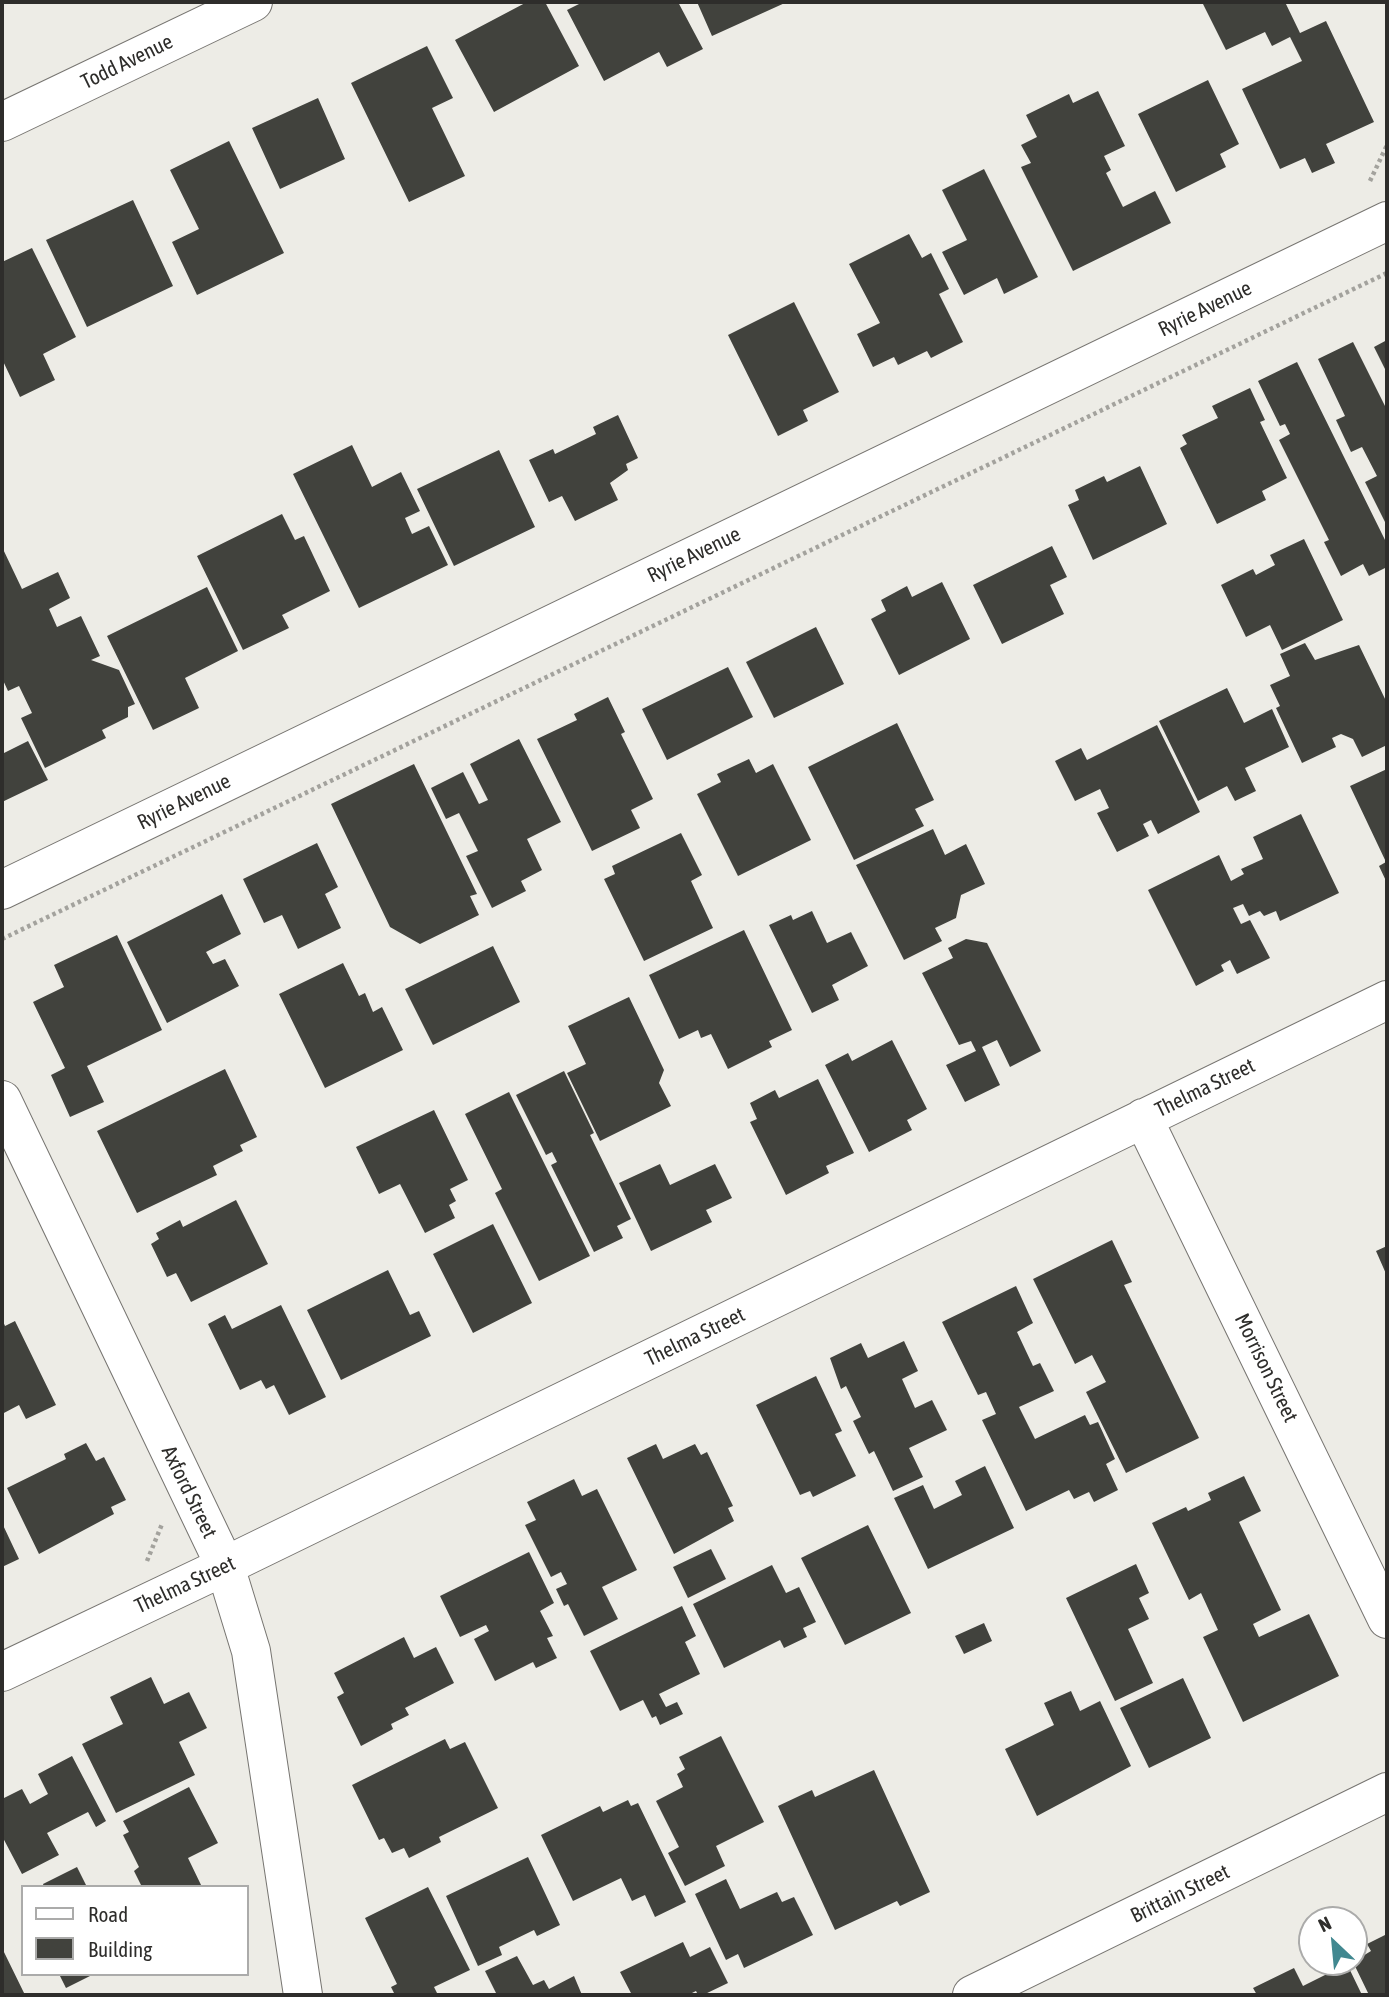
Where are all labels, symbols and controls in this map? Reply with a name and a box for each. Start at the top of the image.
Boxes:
street label: Todd Avenue [77,29,177,95]
street label: Ryrie Avenue [1154,276,1256,342]
street label: Ryrie Avenue [643,522,745,588]
street label: Ryrie Avenue [133,769,235,835]
street label: Thelma Street [1151,1053,1259,1123]
street label: Thelma Street [641,1302,749,1372]
street label: Morrison Street [1229,1310,1303,1426]
street label: Axford Street [156,1442,222,1542]
street label: Thelma Street [131,1551,239,1619]
street label: Brittain Street [1126,1859,1234,1929]
legend [21,1885,248,1976]
text: Road [88,1902,128,1926]
north arrow [1298,1906,1368,1976]
text: N [1315,1912,1335,1936]
text: Building [88,1937,152,1961]

